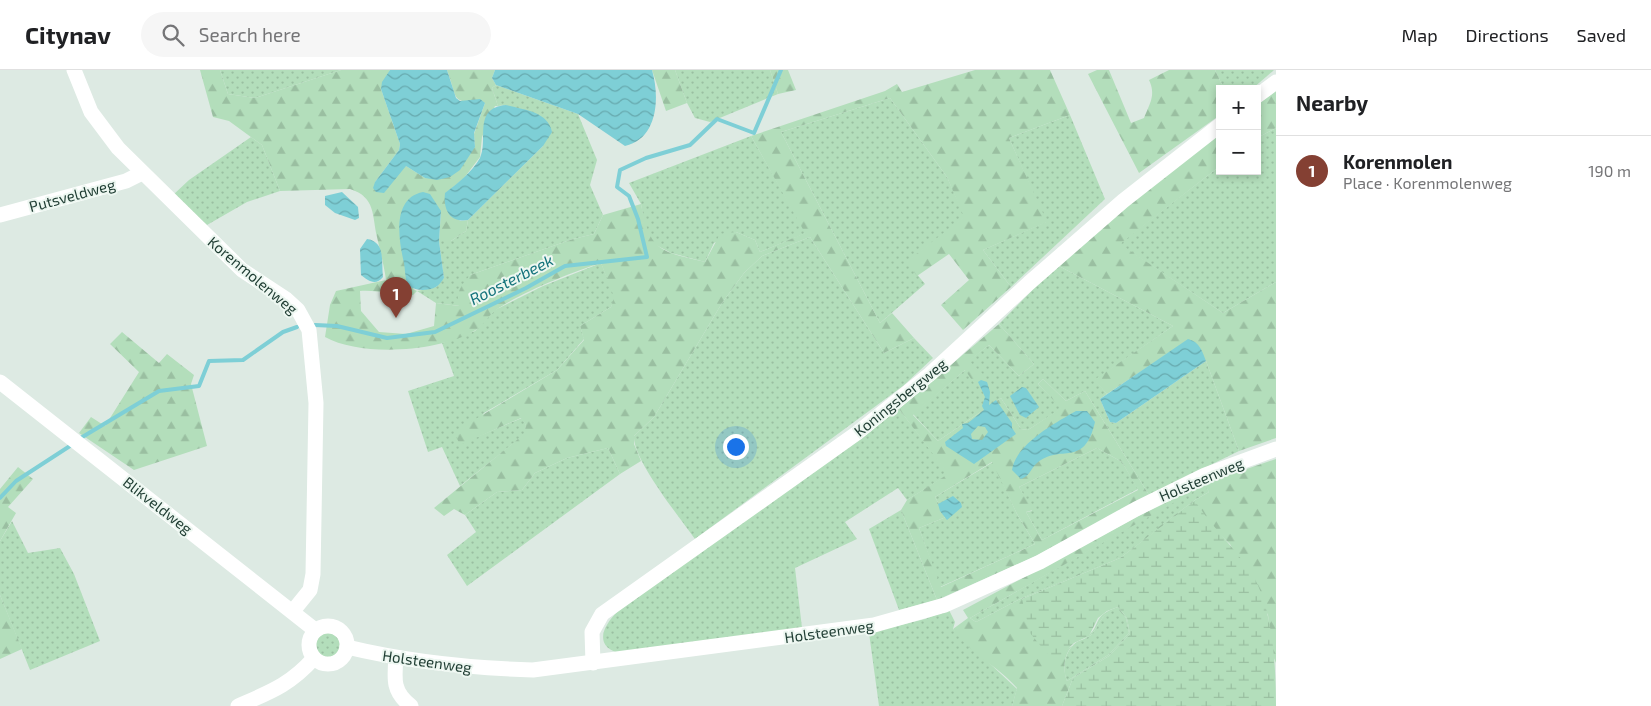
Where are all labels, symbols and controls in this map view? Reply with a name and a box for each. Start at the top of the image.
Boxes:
search box [141,12,491,57]
text: Citynav [25,20,111,49]
icon: search [159,21,187,49]
text: Search here [199,23,301,46]
text: Map [1401,24,1438,46]
text: Directions [1466,24,1549,46]
text: Saved [1577,24,1626,46]
map controls [1216,85,1261,175]
button: + [1216,85,1261,130]
text: Nearby [1296,90,1368,115]
button: − [1216,130,1261,175]
text: Korenmolen [1343,150,1452,173]
text: 1 [1309,161,1315,180]
text: 190 m [1588,161,1631,180]
text: Place · Korenmolenweg [1343,173,1512,192]
street label: Putsveldweg [27,175,118,215]
street label: Korenmolenweg [205,232,302,318]
water label: Roosterbeek [466,250,556,308]
pin: 1 [380,277,412,318]
street label: Koningsbergweg [850,354,950,440]
your location [723,434,749,460]
street label: Holsteenweg [1156,453,1246,505]
street label: Blikveldweg [120,472,197,538]
street label: Holsteenweg [783,616,875,646]
street label: Holsteenweg [381,646,473,676]

